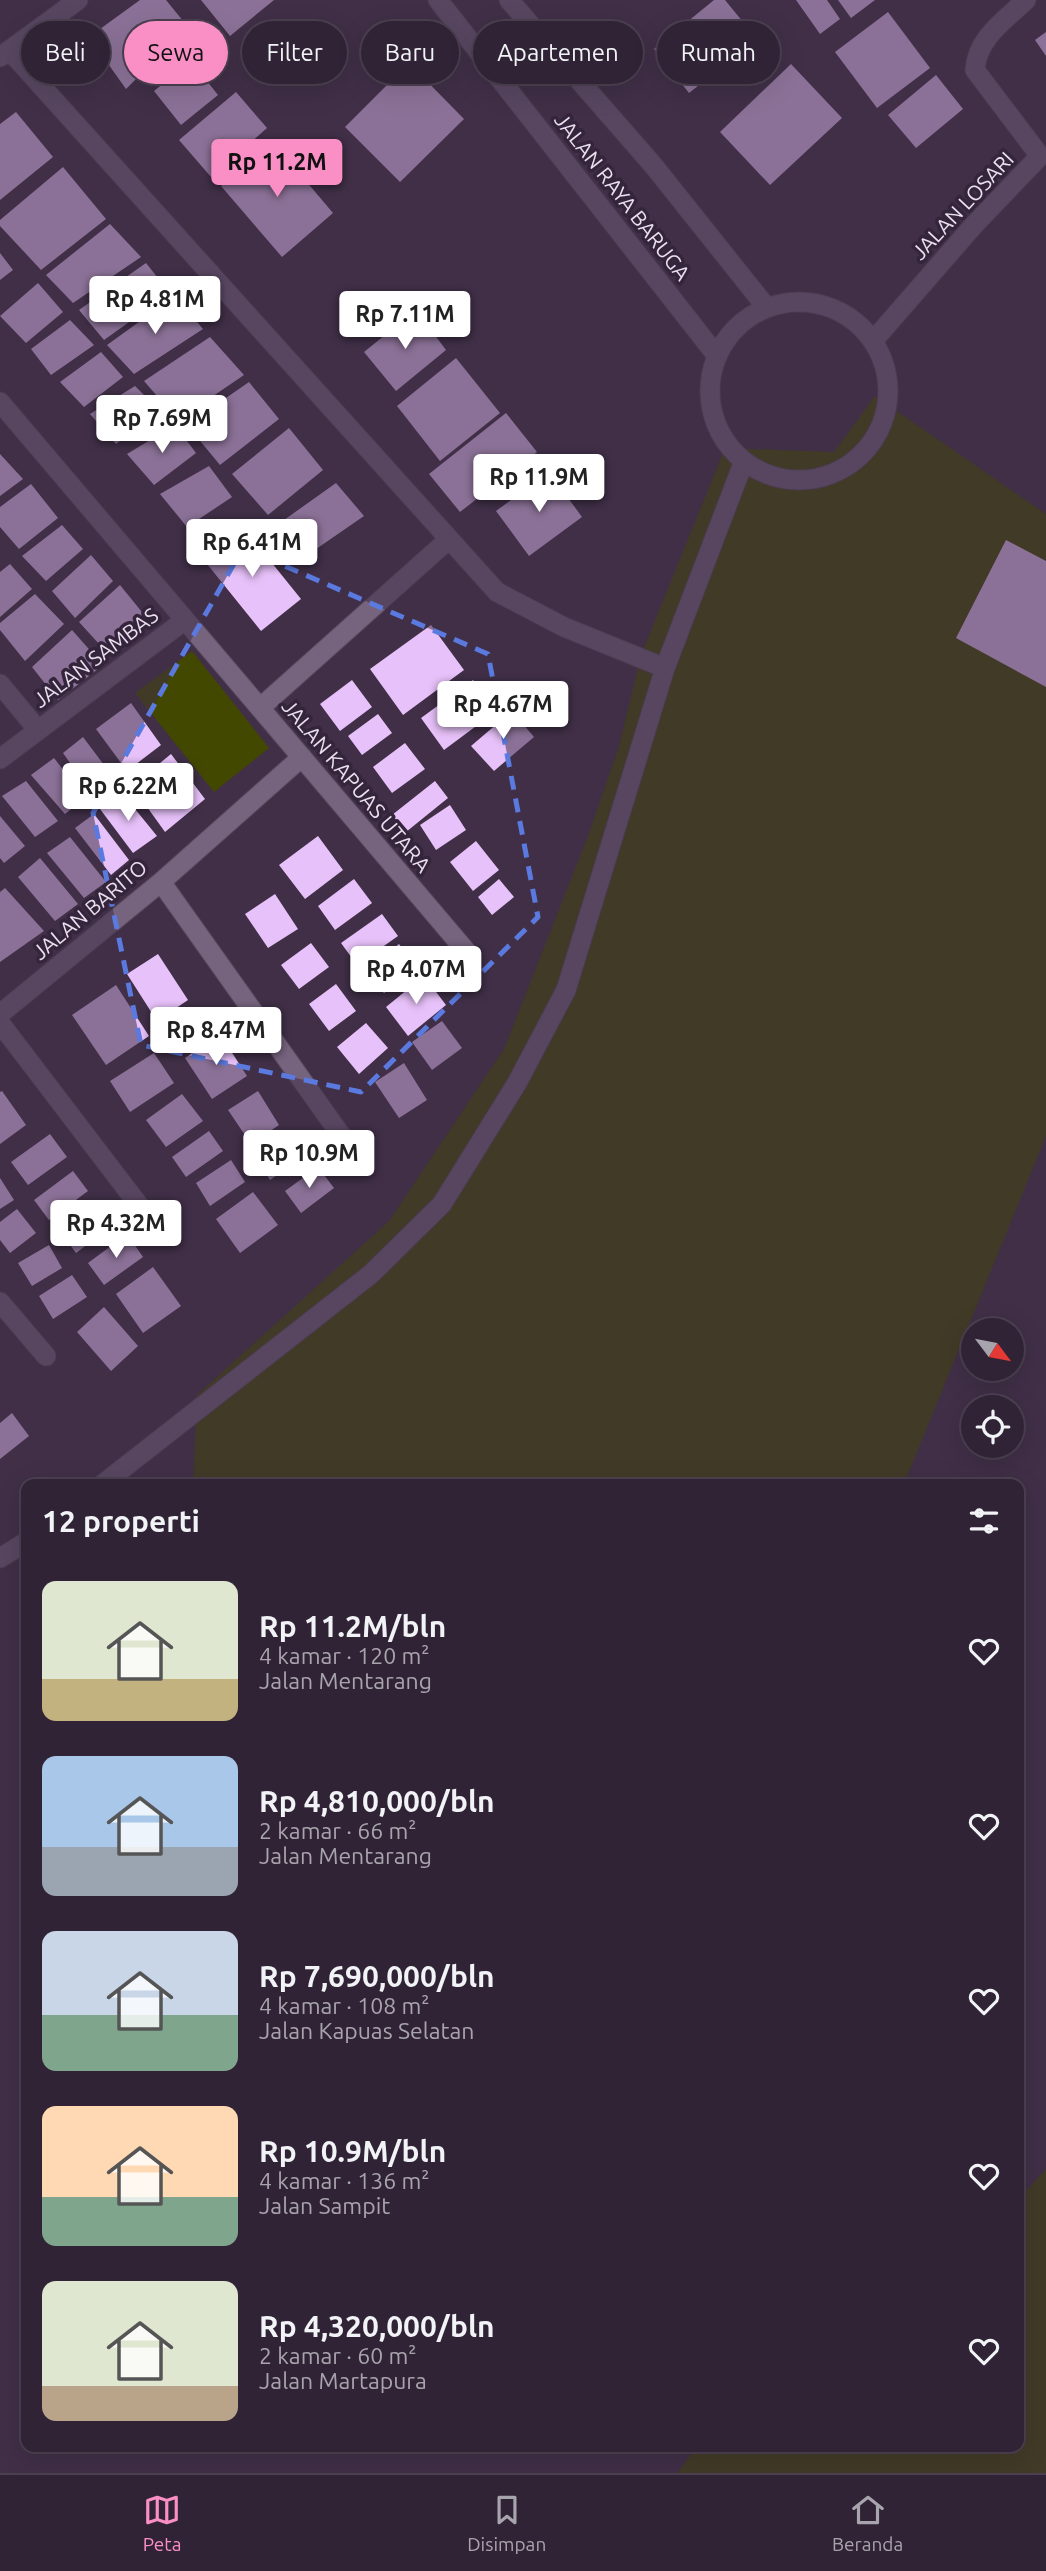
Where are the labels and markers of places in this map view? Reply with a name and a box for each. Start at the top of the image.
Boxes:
pin: Rp 11.2M [205,140,349,199]
pin: Rp 4.81M [83,276,227,336]
pin: Rp 7.11M [333,292,477,351]
pin: Rp 7.69M [90,396,234,455]
pin: Rp 11.9M [467,454,611,514]
pin: Rp 6.41M [180,520,324,579]
pin: Rp 4.67M [431,682,575,741]
pin: Rp 6.22M [56,764,200,823]
pin: Rp 4.07M [344,946,488,1006]
pin: Rp 8.47M [144,1007,288,1067]
pin: Rp 10.9M [237,1130,381,1190]
pin: Rp 4.32M [44,1200,188,1260]

